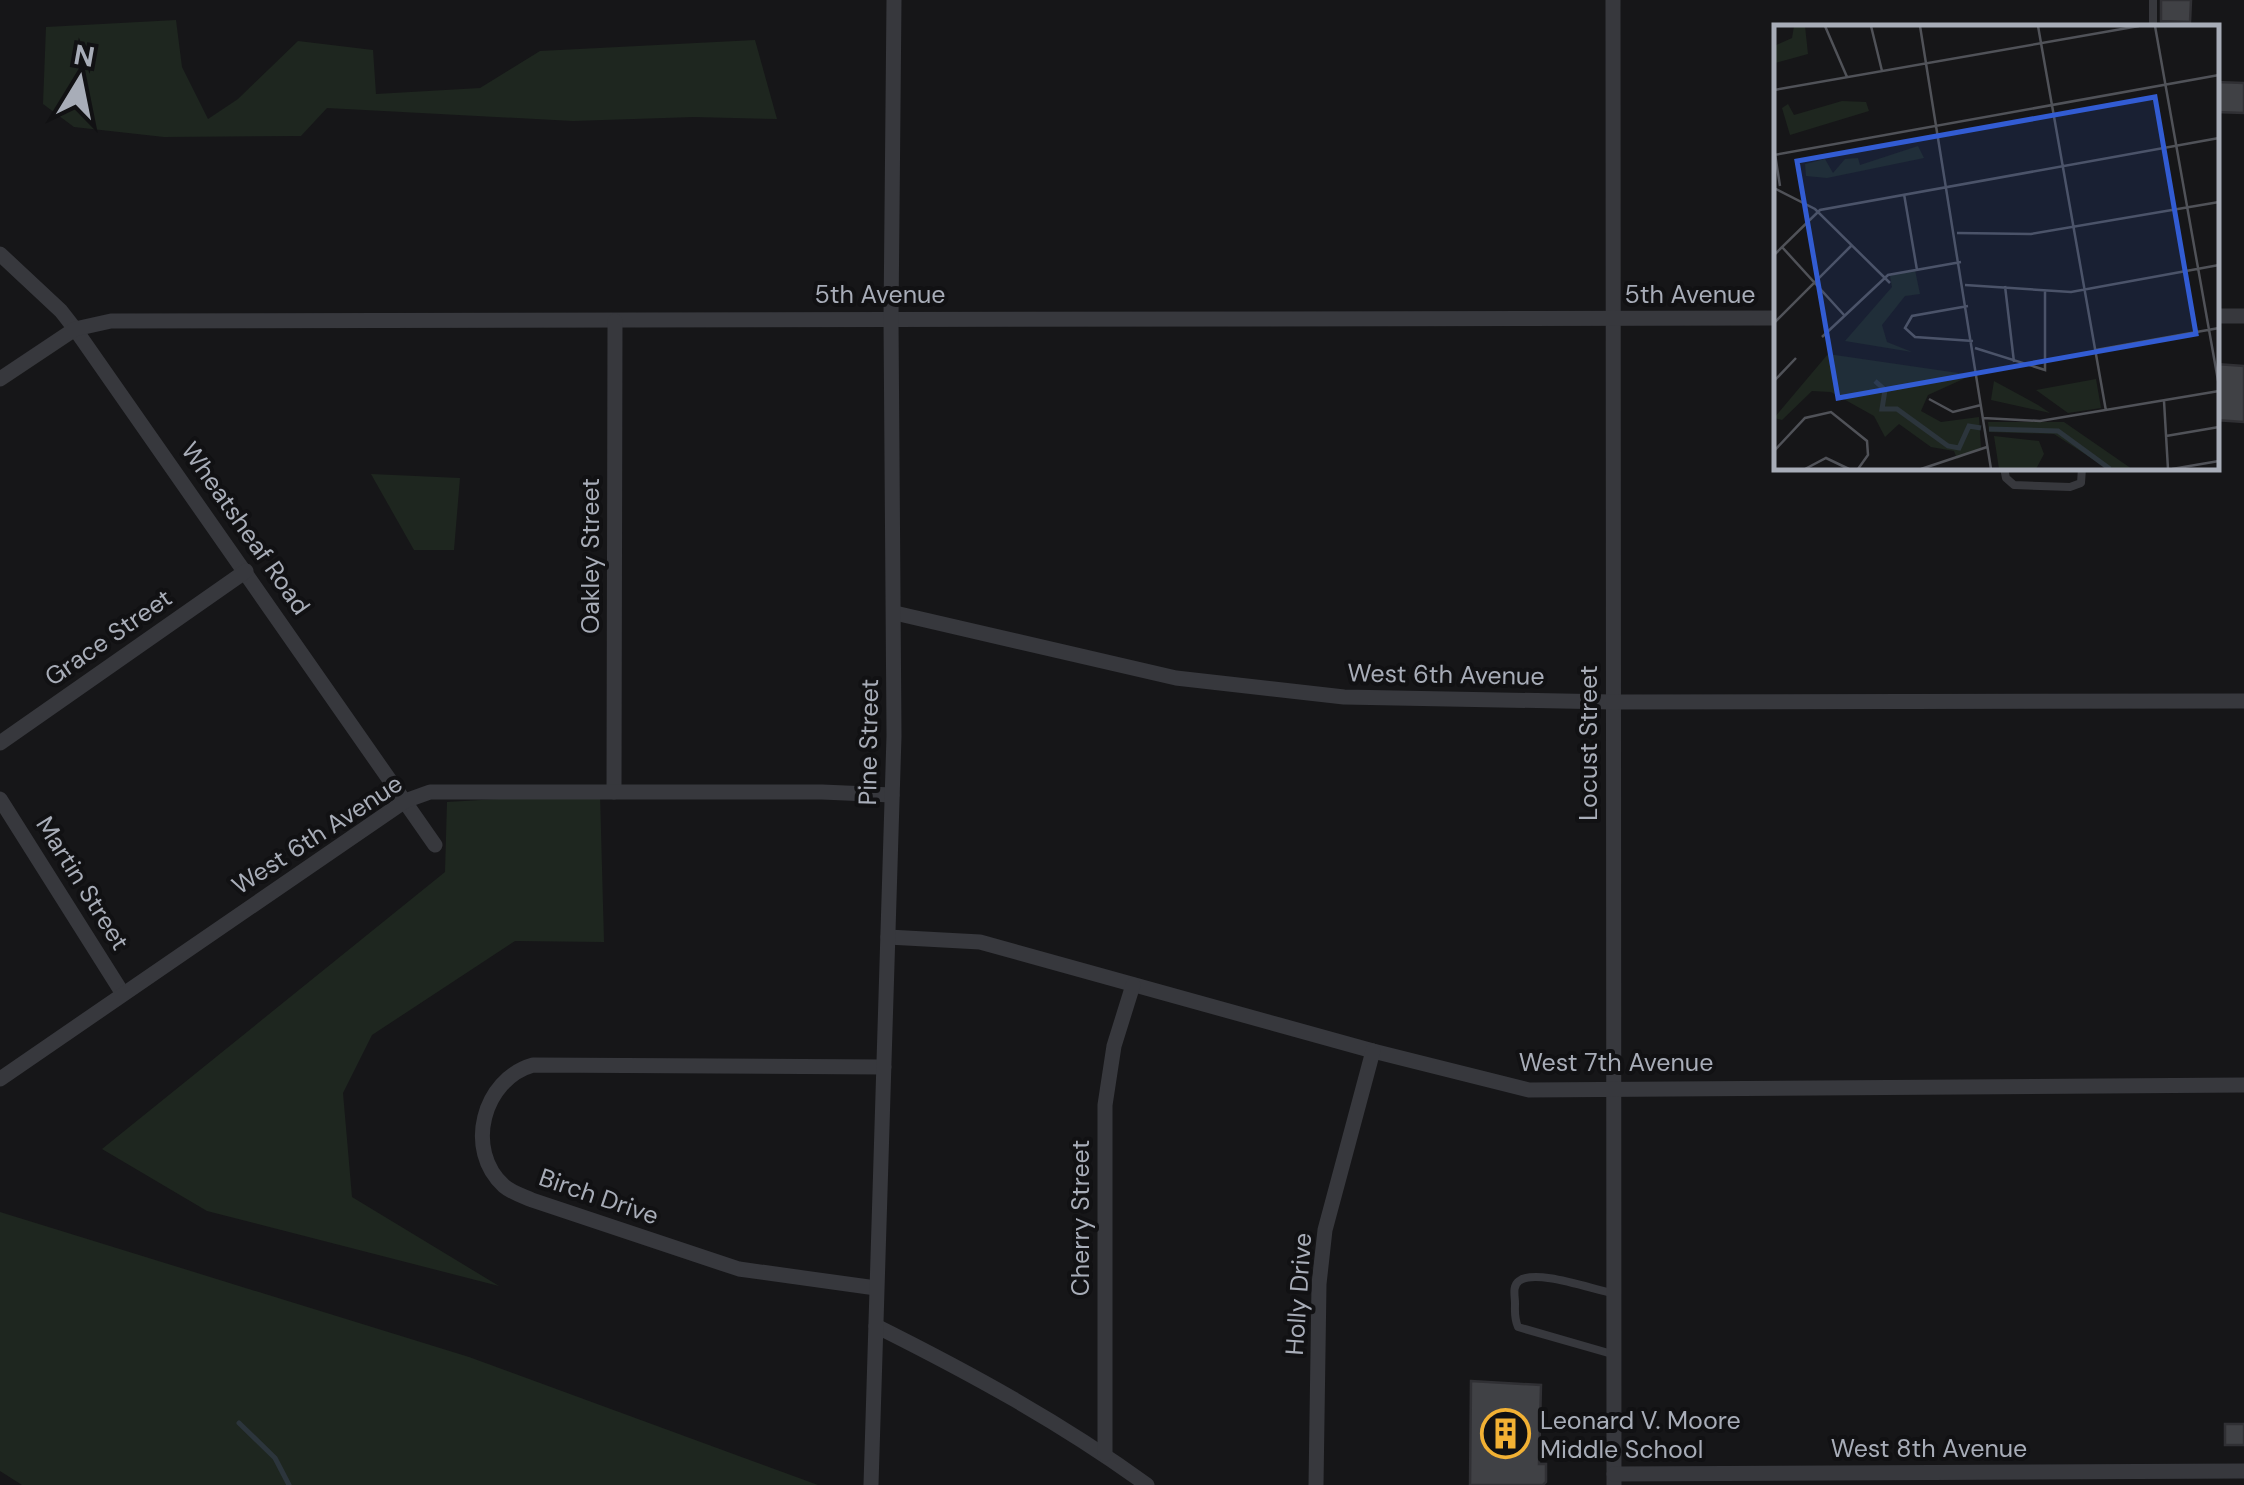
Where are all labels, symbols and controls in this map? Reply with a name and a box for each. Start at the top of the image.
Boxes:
inset map [1774,25,2219,470]
north arrow [30,30,130,130]
text: N [71,36,98,76]
street label: 5th Avenue [814,278,946,311]
street label: 5th Avenue [1624,278,1756,311]
street label: Wheatsheaf Road [174,435,318,621]
street label: Oakley Street [574,478,607,634]
street label: Grace Street [38,582,178,693]
street label: West 6th Avenue [1347,656,1545,693]
street label: Locust Street [1572,665,1605,821]
street label: Pine Street [851,678,886,806]
street label: West 6th Avenue [226,767,409,902]
street label: Martin Street [28,810,137,956]
street label: West 7th Avenue [1519,1046,1713,1079]
street label: Cherry Street [1064,1140,1097,1296]
street label: Birch Drive [535,1161,663,1232]
street label: Holly Drive [1278,1232,1319,1356]
place label: Leonard V. Moore Middle School [1540,1404,1741,1466]
building icon: Leonard V. Moore Middle School [1479,1408,1531,1460]
street label: West 8th Avenue [1831,1432,2027,1465]

